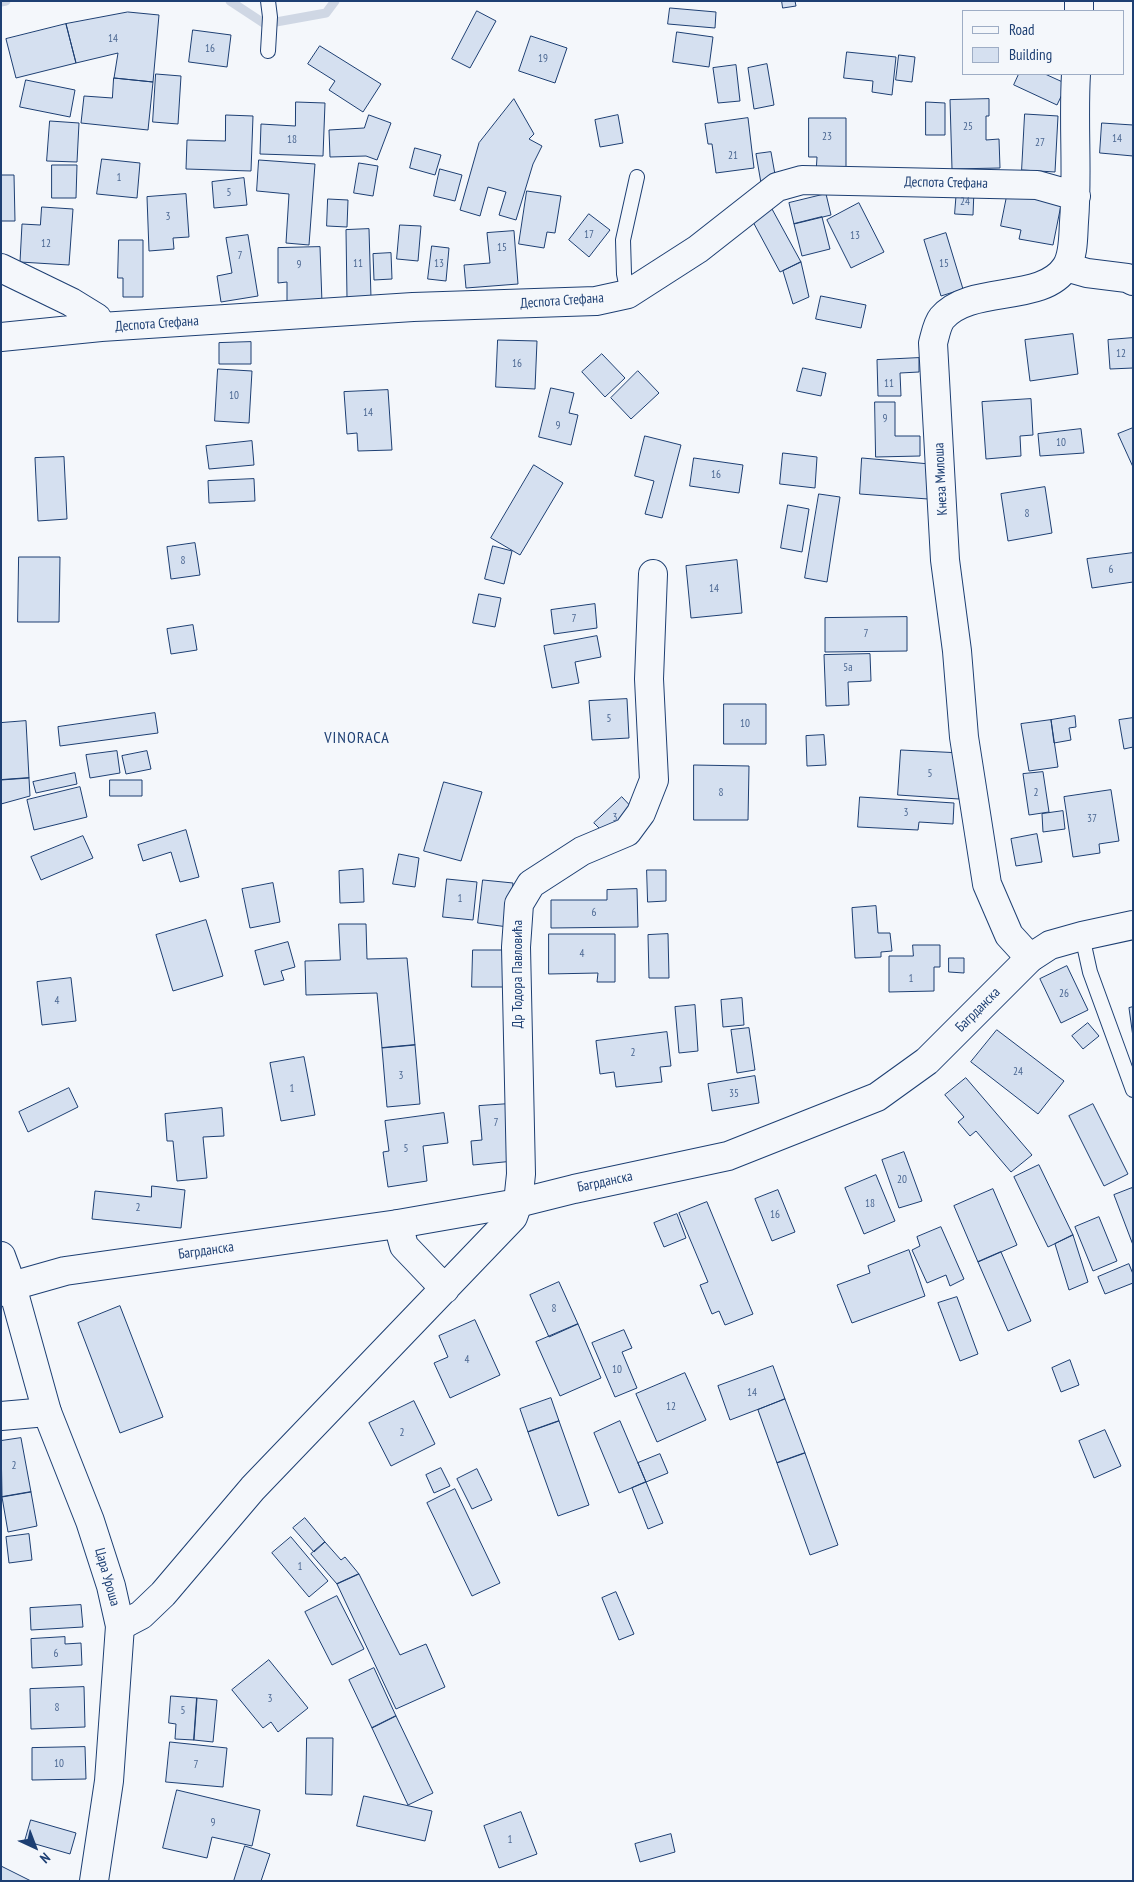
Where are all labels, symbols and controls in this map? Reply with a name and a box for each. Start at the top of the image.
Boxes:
legend [962,10,1124,75]
text: Road [1009,20,1035,39]
house number: 14 [108,32,118,46]
house number: 16 [205,42,215,56]
text: Building [1009,45,1052,64]
house number: 19 [538,52,548,66]
house number: 25 [963,120,973,134]
house number: 23 [822,130,832,144]
house number: 14 [1112,132,1122,146]
house number: 18 [287,133,297,147]
house number: 27 [1035,136,1045,150]
house number: 21 [728,149,738,163]
house number: 1 [117,171,121,185]
street label: Деспота Стефана [904,174,988,192]
house number: 5 [227,186,231,200]
house number: 24 [960,195,970,209]
house number: 3 [166,210,170,224]
house number: 17 [584,228,594,242]
house number: 13 [850,229,860,243]
house number: 12 [41,237,51,251]
house number: 15 [497,241,507,255]
house number: 7 [238,249,242,263]
house number: 11 [353,257,363,271]
house number: 13 [434,257,444,271]
house number: 15 [939,257,949,271]
house number: 9 [297,258,301,272]
street label: Деспота Стефана [520,290,604,312]
street label: Деспота Стефана [115,313,199,335]
house number: 12 [1116,347,1126,361]
house number: 16 [512,357,522,371]
house number: 11 [884,377,894,391]
house number: 10 [229,389,239,403]
house number: 14 [363,406,373,420]
house number: 9 [883,412,887,426]
house number: 9 [556,419,560,433]
house number: 10 [1056,436,1066,450]
street label: Кнеза Милоша [931,442,951,516]
house number: 16 [711,468,721,482]
house number: 8 [1025,507,1029,521]
house number: 8 [181,554,185,568]
house number: 6 [1109,563,1113,577]
house number: 14 [709,582,719,596]
house number: 7 [572,612,576,626]
house number: 7 [864,627,868,641]
house number: 5a [843,661,853,675]
house number: 5 [607,712,611,726]
house number: 10 [740,717,750,731]
district label: VINORACA [323,728,391,748]
house number: 5 [928,767,932,781]
house number: 8 [719,786,723,800]
house number: 2 [1034,786,1038,800]
house number: 3 [904,806,908,820]
house number: 3 [613,811,617,825]
house number: 37 [1087,812,1097,826]
house number: 1 [458,892,462,906]
house number: 6 [592,906,596,920]
street label: Др Тодора Павловића [510,920,526,1028]
house number: 4 [580,947,584,961]
house number: 1 [909,972,913,986]
street label: Багрданска [952,984,1004,1036]
house number: 26 [1059,987,1069,1001]
house number: 4 [55,994,59,1008]
house number: 2 [631,1046,635,1060]
house number: 24 [1013,1065,1023,1079]
house number: 3 [399,1069,403,1083]
house number: 1 [290,1082,294,1096]
house number: 35 [729,1087,739,1101]
house number: 7 [494,1116,498,1130]
house number: 5 [404,1142,408,1156]
street label: Багрданска [576,1168,634,1196]
house number: 20 [897,1173,907,1187]
house number: 18 [865,1197,875,1211]
house number: 2 [136,1201,140,1215]
house number: 16 [770,1208,780,1222]
street label: Багрданска [177,1239,235,1263]
house number: 8 [552,1302,556,1316]
house number: 4 [465,1353,469,1367]
house number: 10 [612,1363,622,1377]
house number: 14 [747,1386,757,1400]
house number: 12 [666,1400,676,1414]
house number: 2 [400,1426,404,1440]
house number: 2 [12,1459,16,1473]
street label: Цара Уроша [91,1546,123,1608]
house number: 1 [298,1560,302,1574]
house number: 6 [54,1647,58,1661]
house number: 3 [268,1692,272,1706]
house number: 8 [55,1701,59,1715]
house number: 5 [181,1704,185,1718]
house number: 10 [54,1757,64,1771]
house number: 7 [194,1758,198,1772]
house number: 9 [211,1816,215,1830]
north arrow [10,1822,60,1872]
house number: 1 [508,1833,512,1847]
text: N [36,1849,54,1867]

